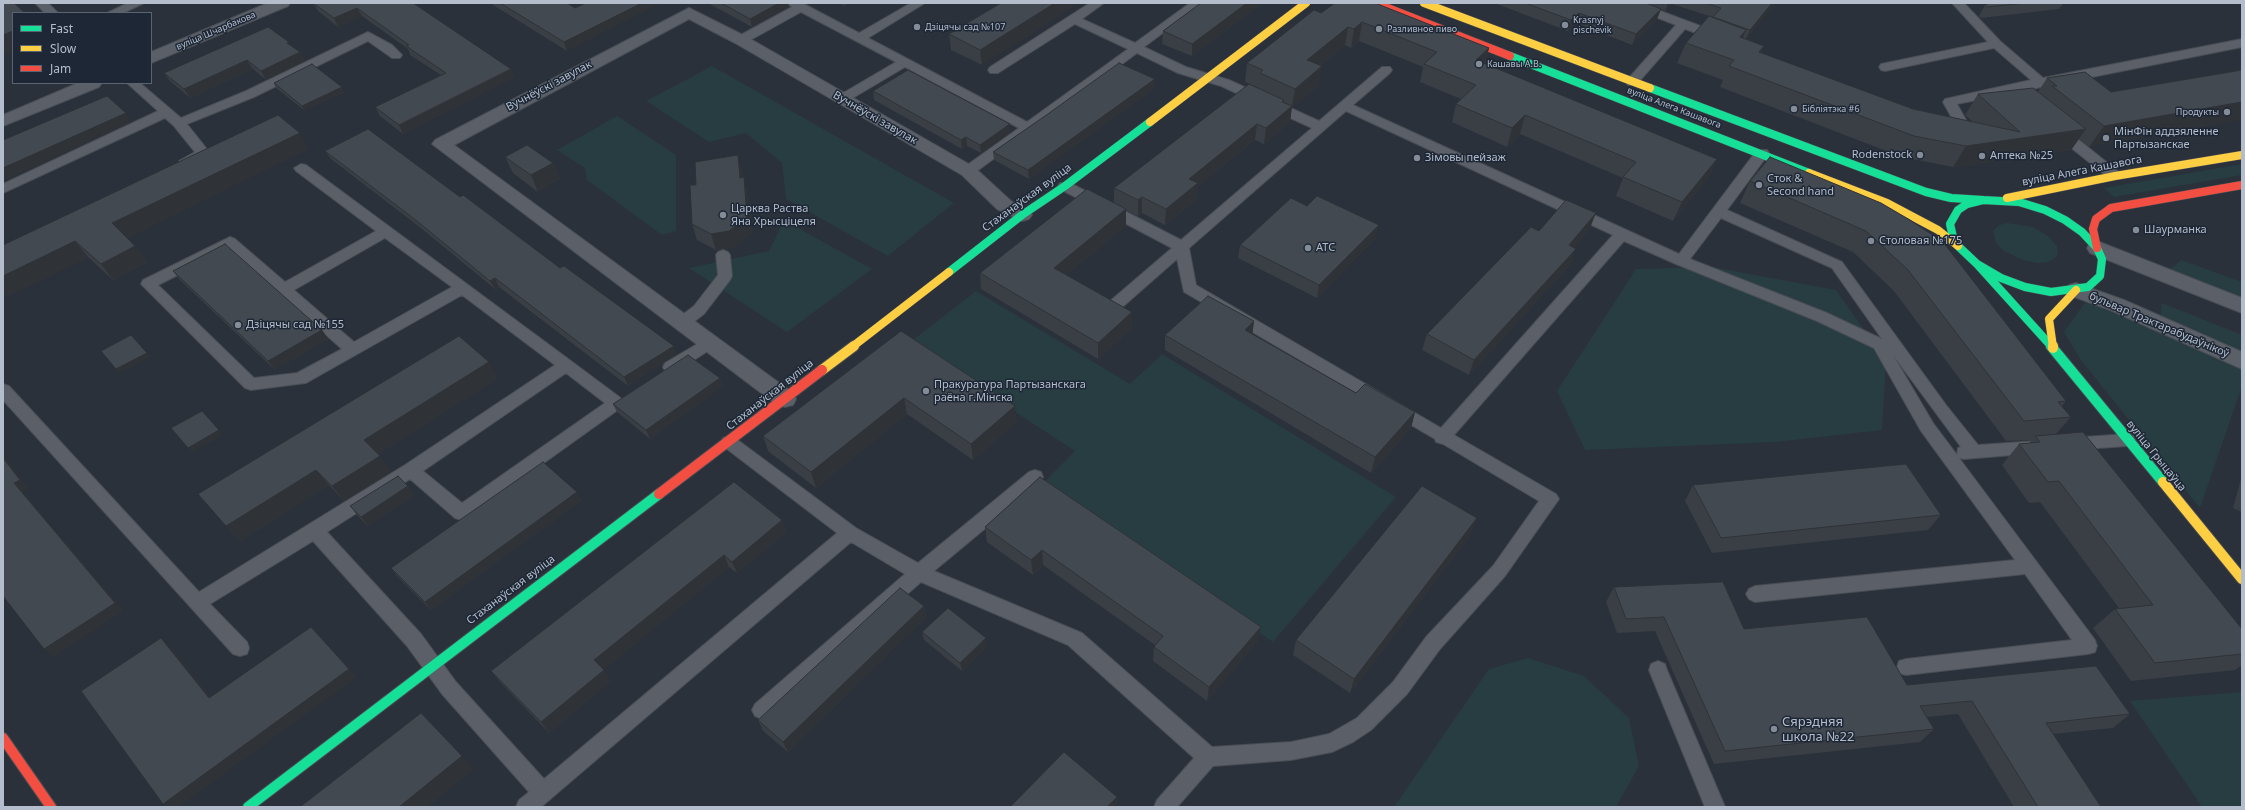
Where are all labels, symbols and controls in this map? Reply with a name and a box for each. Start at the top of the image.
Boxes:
street label: вуліца Шчарбакова [175,9,257,53]
legend [12,12,152,84]
place label: Krasnyj pischevik [1573,15,1612,36]
text: Fast [50,20,73,37]
marker: Krasnyj pischevik [1560,20,1570,30]
marker: Дзіцячы сад №107 [912,22,922,32]
place label: Дзіцячы сад №107 [925,22,1005,32]
marker: Разливное пиво [1374,24,1384,34]
place label: Разливное пиво [1387,24,1457,34]
text: Slow [50,40,76,57]
street label: Вучнёўскі завулак [504,58,594,114]
marker: Кашавы А.В. [1474,59,1484,69]
place label: Кашавы А.В. [1487,59,1541,69]
text: Jam [50,60,71,77]
street label: вуліца Алега Кашавога [1625,85,1723,131]
street label: Вучнёўскі завулак [831,89,919,147]
marker: Бібліятэка #6 [1789,104,1799,114]
place label: Бібліятэка #6 [1802,104,1860,114]
place label: Продукты [2176,107,2219,117]
marker: Продукты [2222,107,2232,117]
place label: МінФін аддзяленне Партызанскае [2114,125,2218,151]
marker: МінФін аддзяленне Партызанскае [2101,133,2111,143]
place label: Rodenstock [1852,148,1912,162]
place label: Аптека №25 [1990,149,2053,163]
marker: Rodenstock [1915,150,1925,160]
place label: Зімовы пейзаж [1425,151,1506,165]
marker: Аптека №25 [1977,151,1987,161]
marker: Зімовы пейзаж [1412,153,1422,163]
street label: вуліца Алега Кашавога [2021,153,2143,189]
street label: Стаханаўская вуліца [980,161,1074,235]
place label: Сток & Second hand [1767,172,1834,198]
marker: Сток & Second hand [1754,180,1764,190]
place label: Царква Раства Яна Хрысціцеля [731,202,816,228]
marker: Царква Раства Яна Хрысціцеля [718,210,728,220]
place label: Шаурманка [2144,223,2207,237]
marker: Шаурманка [2131,225,2141,235]
place label: Столовая №175 [1879,234,1962,248]
marker: Столовая №175 [1866,236,1876,246]
place label: АТС [1316,241,1335,255]
marker: АТС [1303,243,1313,253]
street label: бульвар Трактарабудаўнікоў [2087,289,2231,361]
place label: Дзіцячы сад №155 [246,318,344,332]
marker: Дзіцячы сад №155 [233,320,243,330]
street label: Стаханаўская вуліца [724,357,816,433]
place label: Пракуратура Партызанскага раёна г.Мінска [934,378,1086,404]
marker: Пракуратура Партызанскага раёна г.Мінска [921,386,931,396]
street label: вуліца Грыцаўца [2123,418,2189,494]
street label: Стаханаўская вуліца [464,552,558,628]
place label: Сярэдняя школа №22 [1782,714,1854,745]
marker: Сярэдняя школа №22 [1769,724,1779,734]

